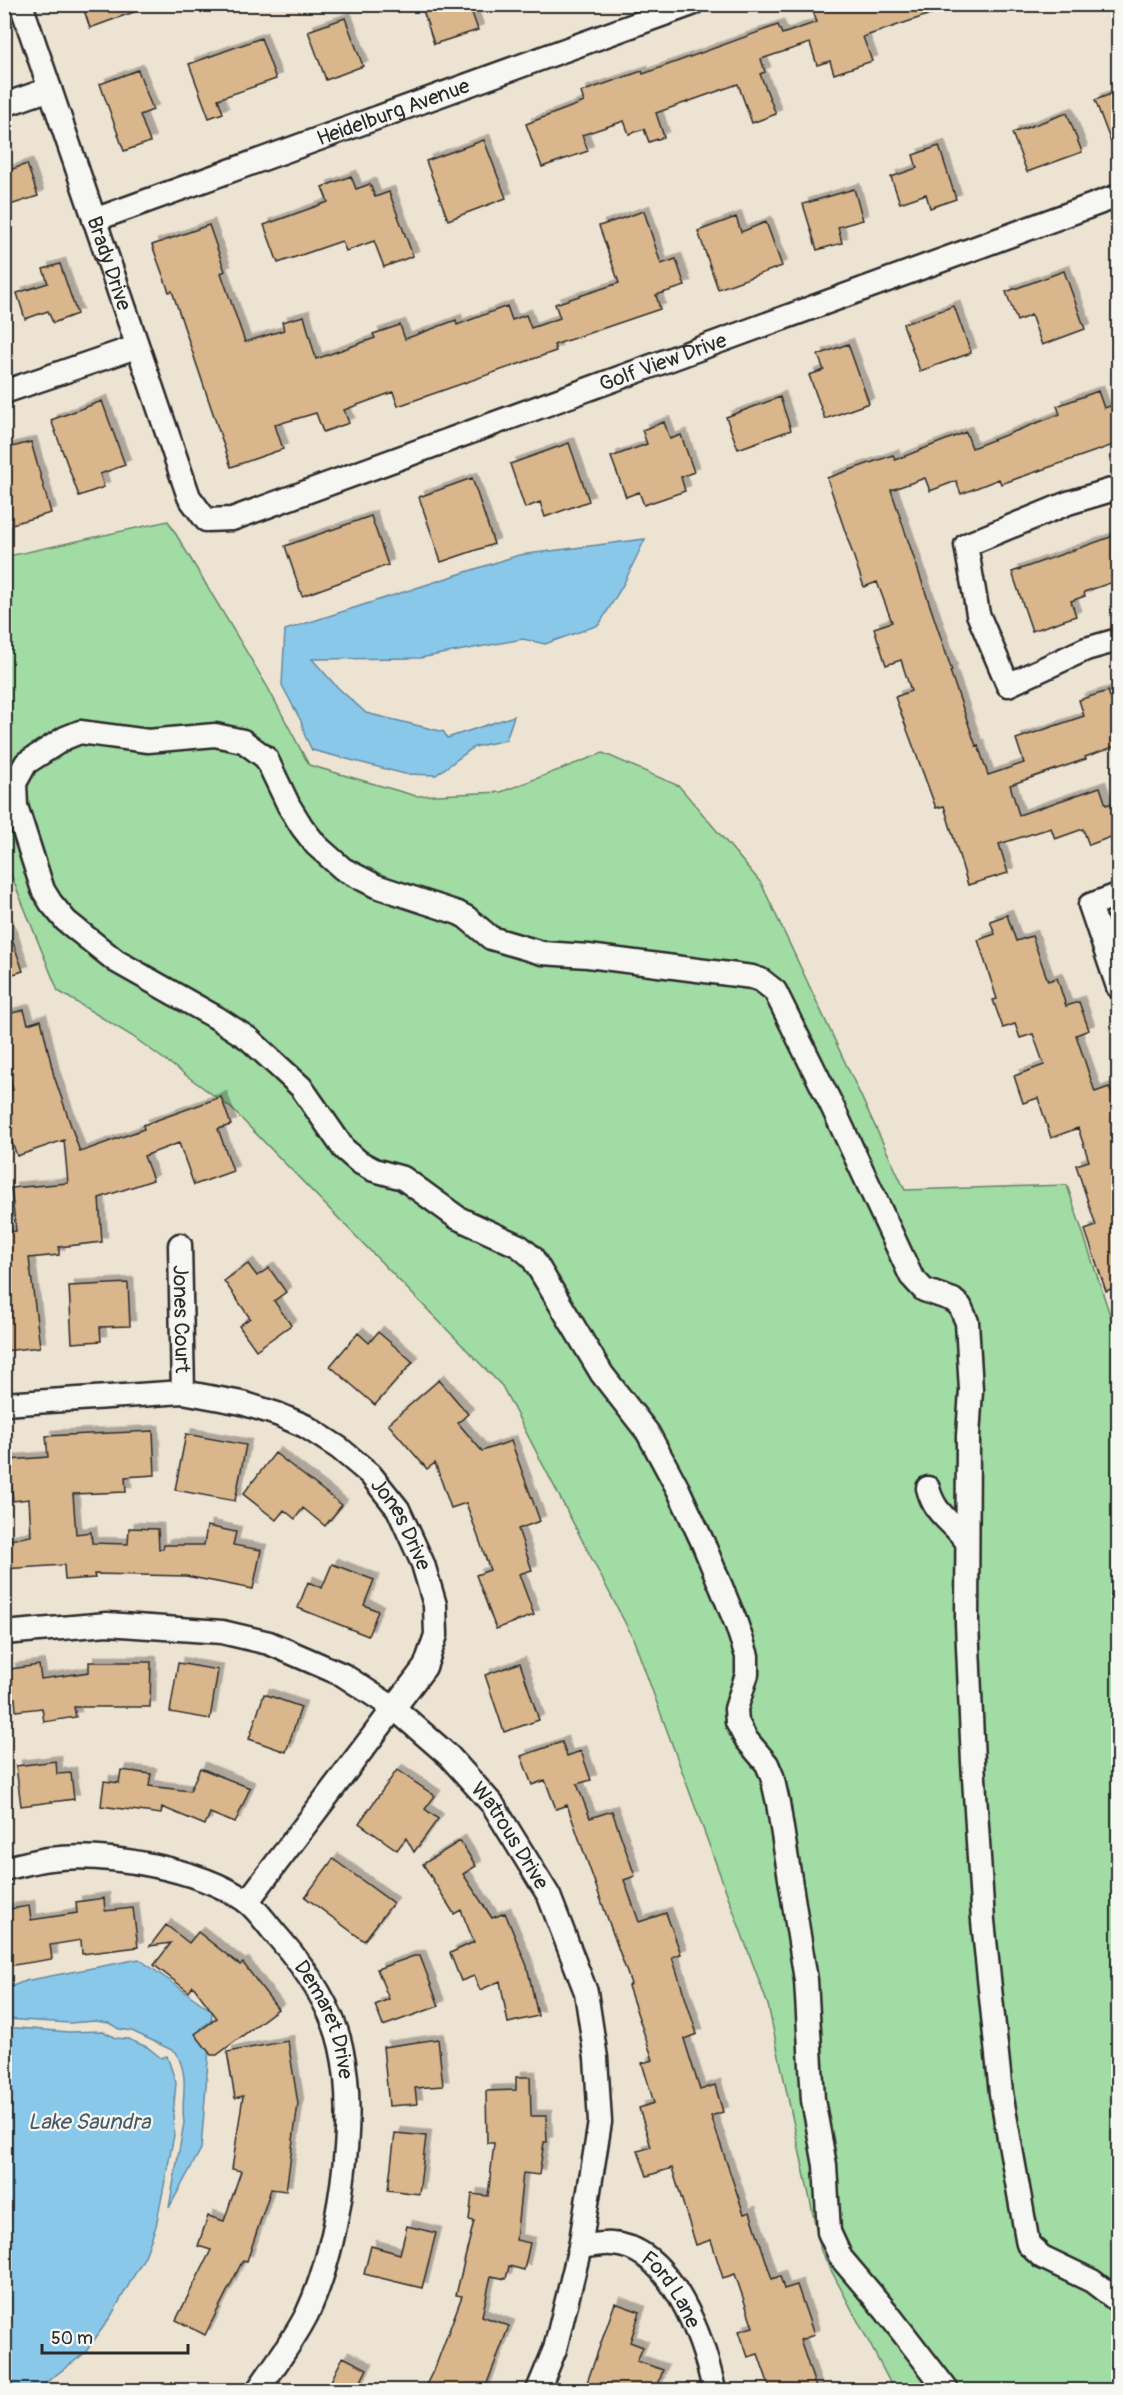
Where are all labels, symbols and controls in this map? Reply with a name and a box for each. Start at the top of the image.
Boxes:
street label: Heidelburg Avenue [313,72,474,152]
street label: Brady Drive [81,213,138,315]
street label: Golf View Drive [595,326,731,398]
street label: Jones Court [167,1265,196,1374]
street label: Jones Drive [365,1472,438,1574]
street label: Watrous Drive [465,1776,555,1895]
street label: Demaret Drive [288,1955,359,2081]
water label: Lake Saundra [28,2108,152,2136]
street label: Ford Lane [636,2245,707,2333]
scale bar [42,2317,188,2355]
text: 50 m [51,2327,93,2350]

